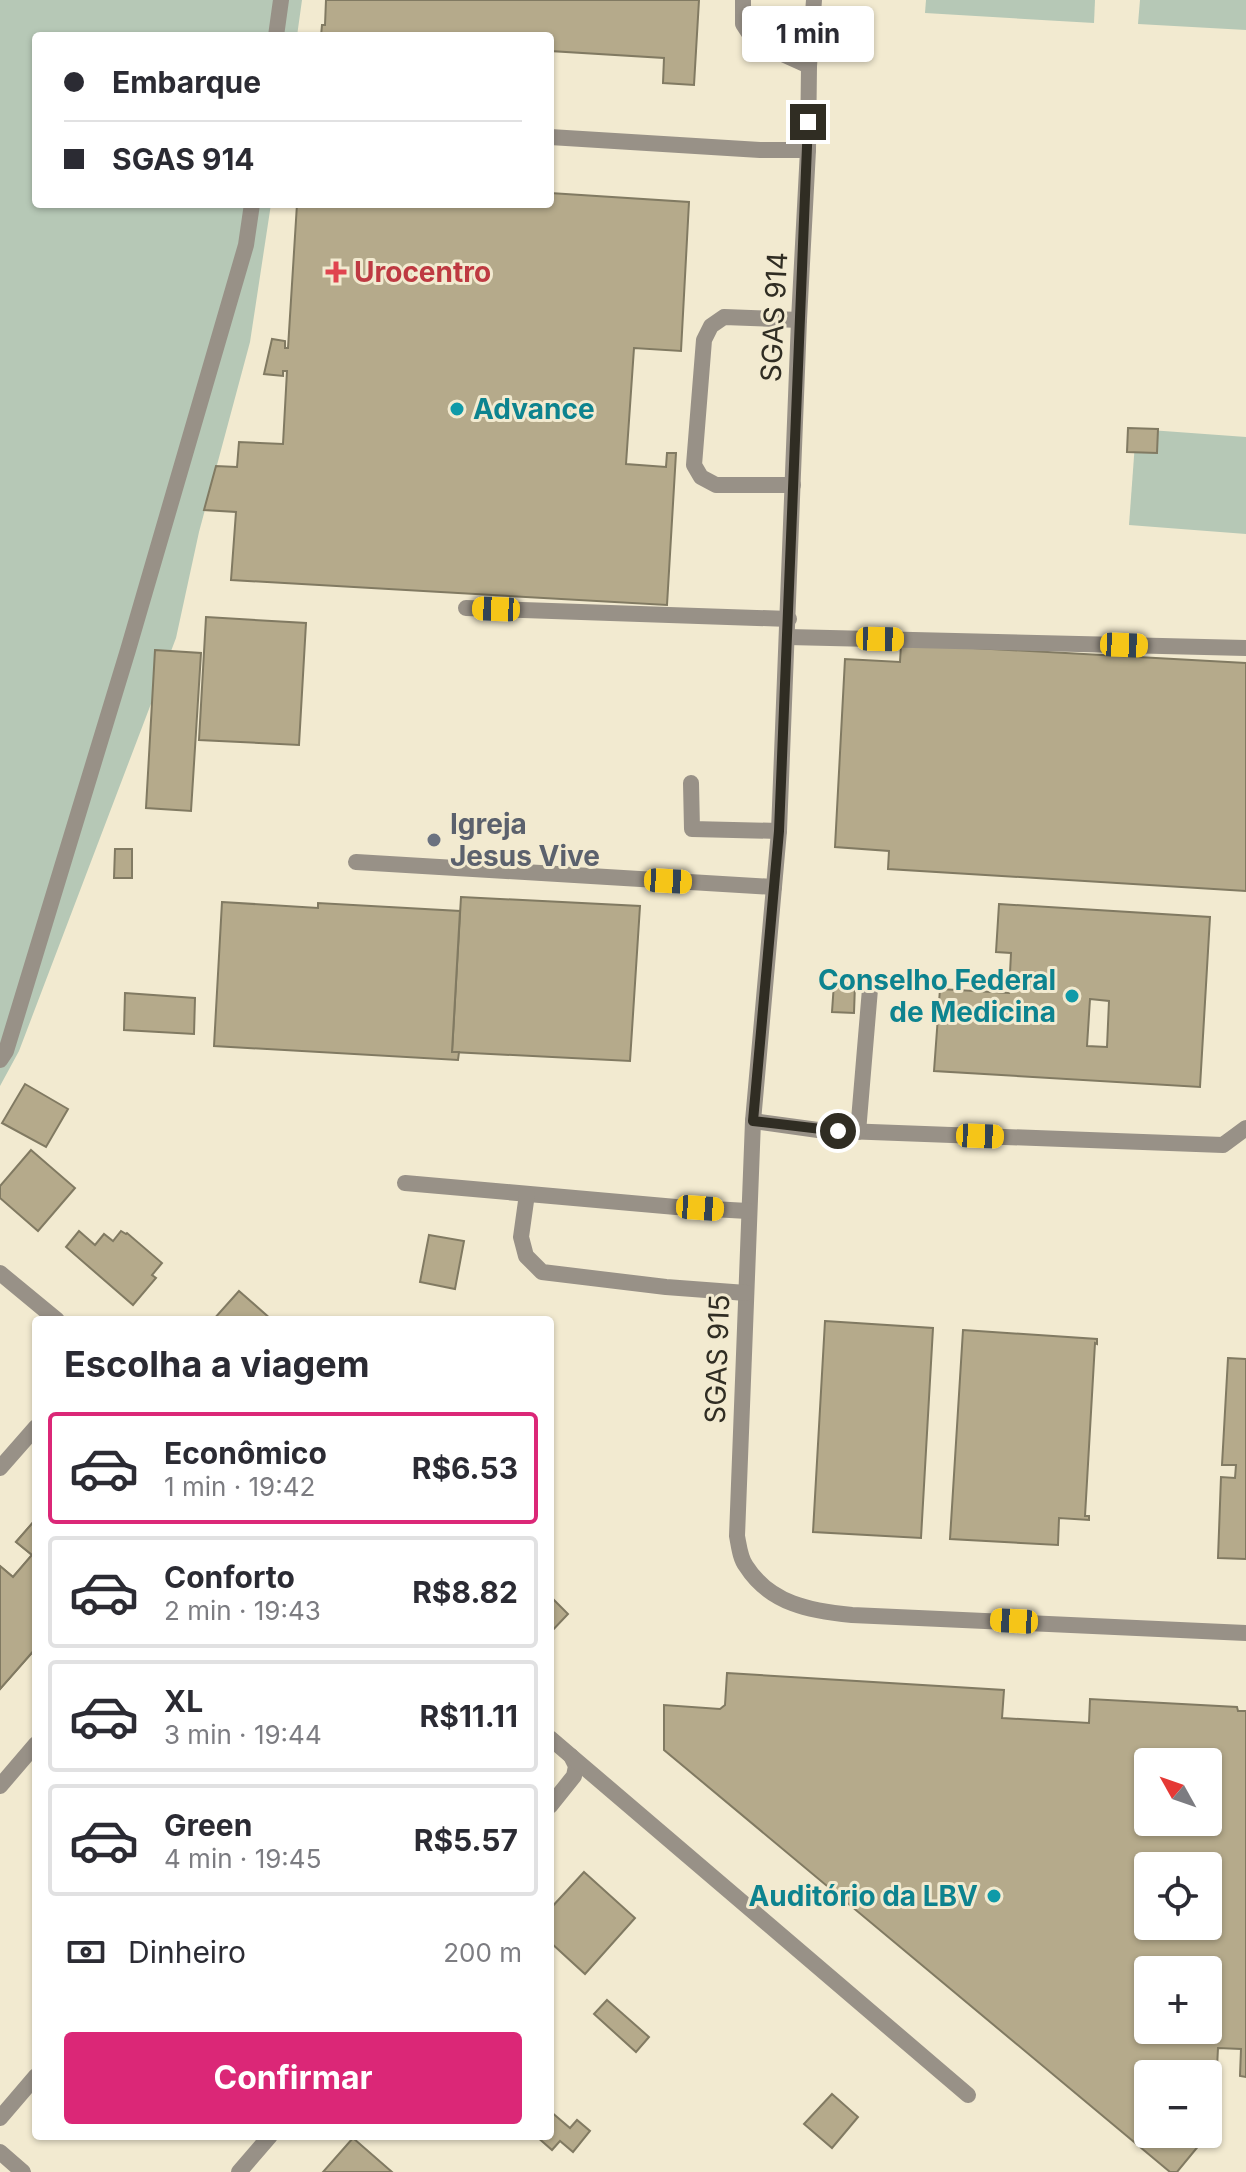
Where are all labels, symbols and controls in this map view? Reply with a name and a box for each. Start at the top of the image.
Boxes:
callout: 1 min [742,6,874,62]
text: 1 min [776,18,840,49]
text: Embarque [112,64,261,100]
route end [790,104,826,140]
text: SGAS 914 [112,141,255,177]
street label: SGAS 914 [754,251,794,383]
place label: Urocentro [354,255,491,289]
marker: Urocentro [325,261,347,283]
place label: Advance [473,392,595,426]
marker: Advance [448,400,466,418]
car [472,596,520,622]
car [856,627,904,651]
car [1100,632,1148,658]
place label: Igreja Jesus Vive [450,807,600,873]
marker: Igreja Jesus Vive [425,831,443,849]
car [643,868,693,894]
place label: Conselho Federal de Medicina [818,963,1056,1029]
marker: Conselho Federal de Medicina [1063,987,1081,1005]
route start [820,1113,856,1149]
car [956,1123,1004,1149]
car [675,1194,725,1222]
street label: SGAS 915 [698,1294,736,1424]
text: Escolha a viagem [64,1342,370,1386]
icon: car [68,1432,140,1504]
text: Econômico [164,1435,327,1471]
text: R$6.53 [412,1450,518,1486]
text: 1 min · 19:42 [164,1471,315,1502]
icon: car [68,1556,140,1628]
text: Conforto [164,1559,295,1595]
text: R$8.82 [412,1574,518,1610]
text: 2 min · 19:43 [164,1595,321,1626]
car [989,1608,1039,1634]
icon: car [68,1680,140,1752]
text: XL [164,1683,203,1719]
text: R$11.11 [420,1698,518,1734]
text: 3 min · 19:44 [164,1719,322,1750]
north arrow [1134,1748,1222,1836]
map controls [1134,1748,1222,2148]
icon: car [68,1804,140,1876]
text: Green [164,1807,252,1843]
text: R$5.57 [414,1822,518,1858]
text: 4 min · 19:45 [164,1843,321,1874]
button: locate [1134,1852,1222,1940]
place label: Auditório da LBV [748,1879,978,1913]
marker: Auditório da LBV [985,1887,1003,1905]
icon: cash [64,1930,108,1974]
text: Dinheiro [128,1934,246,1970]
text: 200 m [443,1937,522,1968]
button: + [1134,1956,1222,2044]
button: Confirmar [64,2032,522,2124]
button: − [1134,2060,1222,2148]

